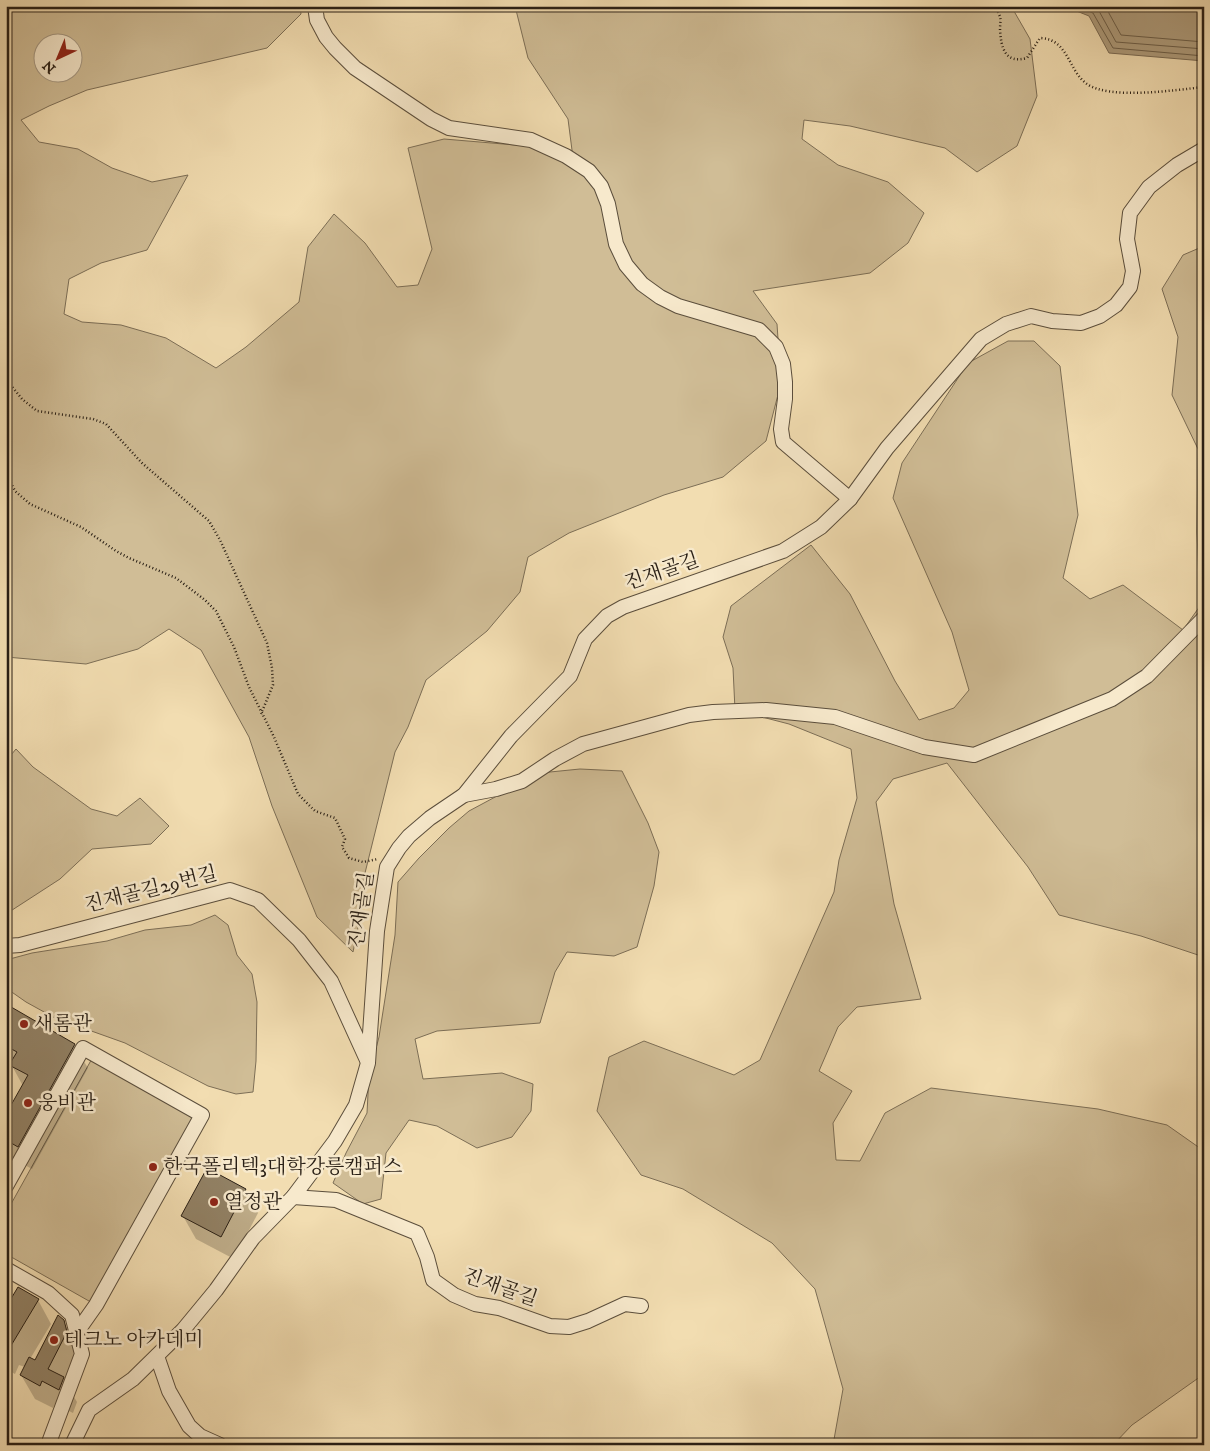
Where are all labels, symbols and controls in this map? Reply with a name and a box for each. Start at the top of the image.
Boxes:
north arrow [32,32,82,82]
text: N [39,56,60,77]
street label: 진재골길 [621,548,703,596]
street label: 진재골길29번길 [82,861,220,919]
street label: 진재골길 [344,870,380,950]
place label: 새롬관 [34,1012,93,1037]
marker: 새롬관 [18,1018,30,1030]
place label: 웅비관 [38,1091,97,1116]
marker: 웅비관 [22,1097,34,1109]
place label: 한국폴리텍3대학강릉캠퍼스 [163,1155,402,1180]
marker: 한국폴리텍3대학강릉캠퍼스 [147,1161,159,1173]
place label: 열정관 [224,1190,283,1215]
marker: 열정관 [208,1196,220,1208]
street label: 진재골길 [459,1264,541,1312]
place label: 테크노 아카데미 [64,1328,204,1353]
marker: 테크노 아카데미 [48,1334,60,1346]

